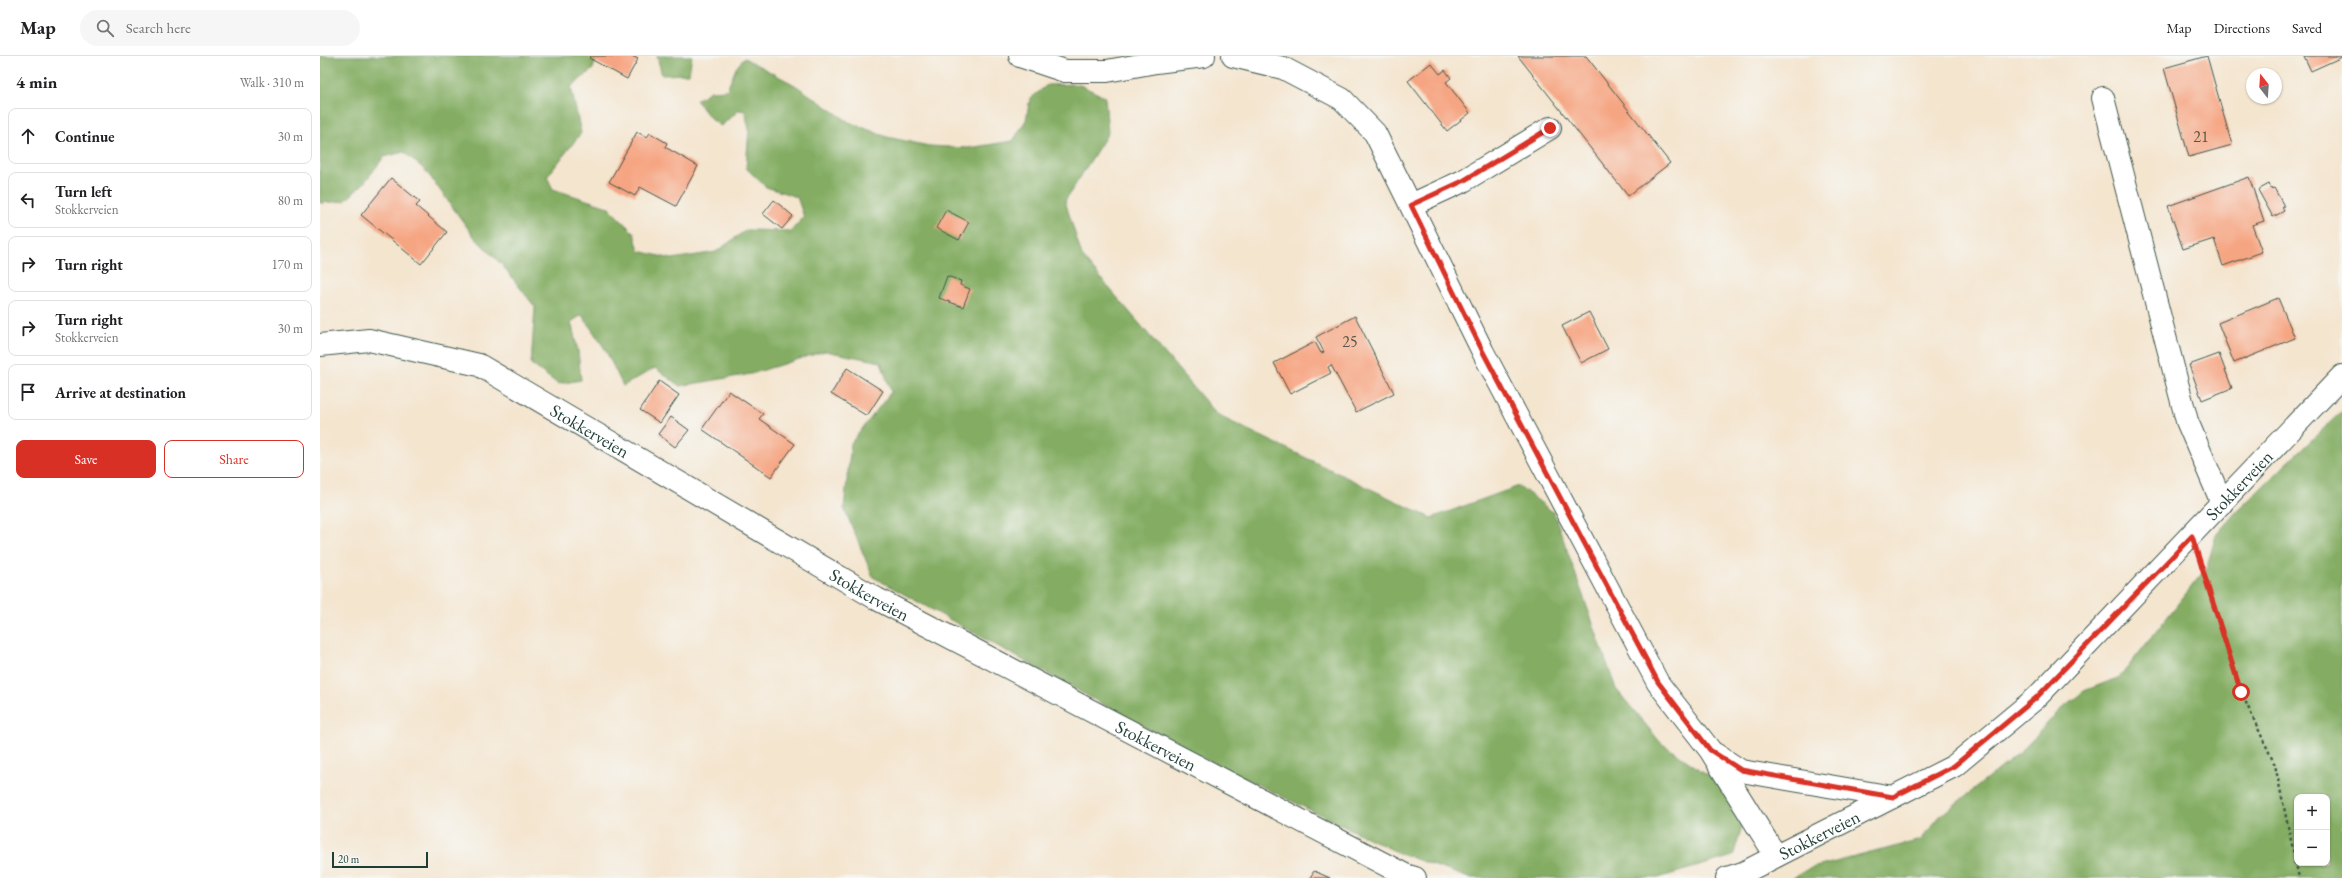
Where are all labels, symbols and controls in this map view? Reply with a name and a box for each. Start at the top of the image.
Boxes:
search box [80,10,360,46]
text: Map [20,15,56,40]
icon: search [94,17,116,39]
text: Search here [126,18,191,37]
text: Map [2166,19,2192,37]
text: Directions [2214,19,2270,37]
text: Saved [2292,19,2322,37]
north arrow [2246,68,2282,104]
text: 4 min [16,71,57,93]
text: Walk · 310 m [240,74,304,91]
route end [1541,119,1559,137]
icon: ahead [17,125,39,147]
house number: 21 [2193,126,2209,147]
text: Continue [55,127,115,146]
text: 30 m [278,128,303,145]
text: Turn left [55,182,112,201]
icon: left [17,189,39,211]
text: 80 m [278,192,303,209]
text: Stokkerveien [55,201,119,218]
icon: right [17,253,39,275]
text: Turn right [55,255,123,274]
text: 170 m [272,256,303,273]
text: Turn right [55,310,123,329]
icon: right [17,317,39,339]
text: 30 m [278,320,303,337]
text: Stokkerveien [55,329,119,346]
house number: 25 [1342,331,1358,352]
icon: arrive [17,381,39,403]
text: Arrive at destination [55,383,186,402]
street label: Stokkerveien [546,398,634,463]
button: Save [16,440,156,478]
button: Share [164,440,304,478]
street label: Stokkerveien [2200,445,2278,525]
street label: Stokkerveien [826,562,914,626]
route start [2232,683,2250,701]
street label: Stokkerveien [1112,714,1201,776]
map controls [2294,794,2330,866]
button: + [2294,794,2330,830]
street label: Stokkerveien [1775,804,1864,865]
button: − [2294,830,2330,866]
scale bar [332,850,428,869]
text: 20 m [338,852,359,866]

